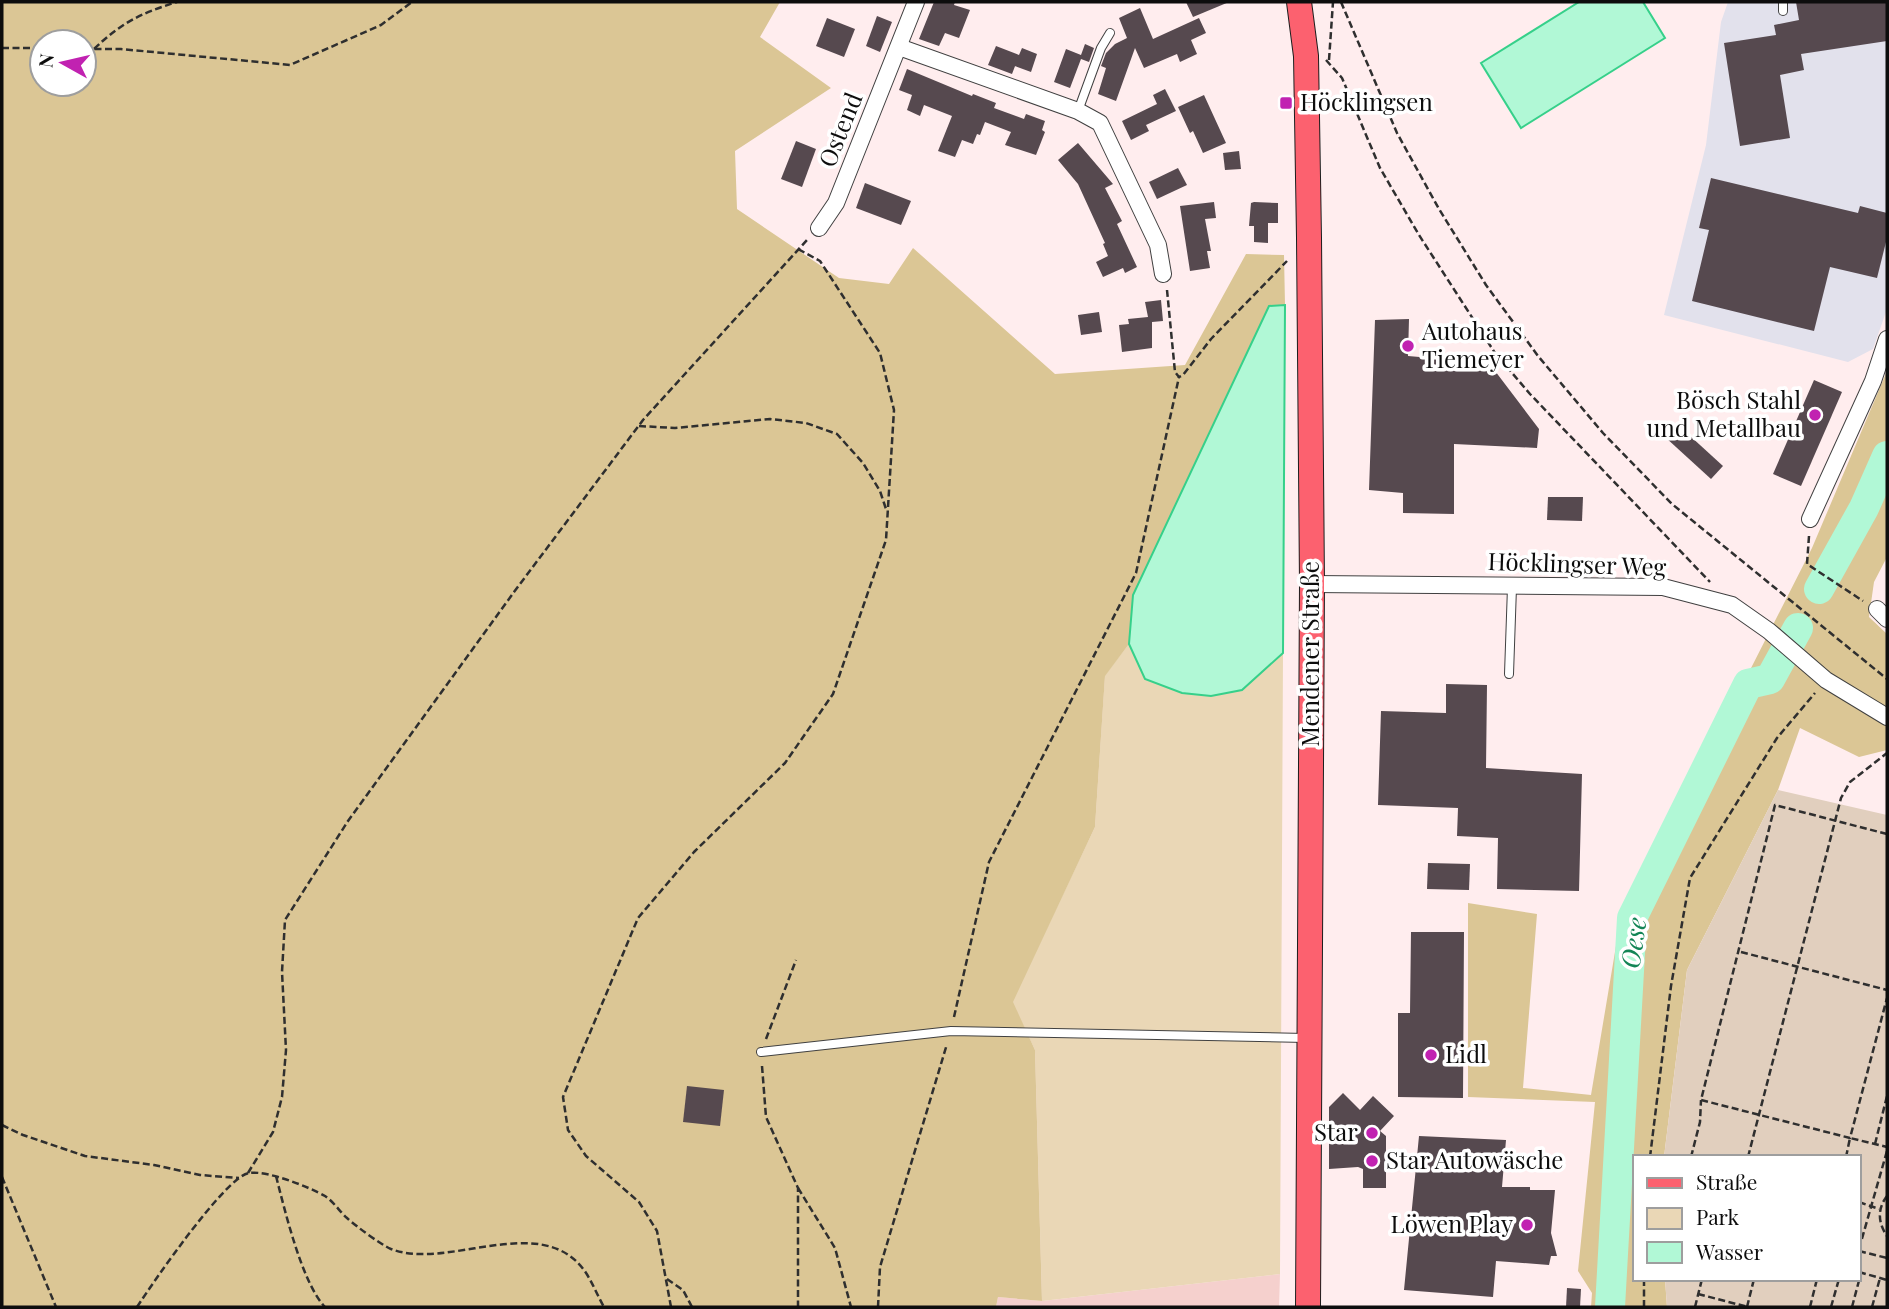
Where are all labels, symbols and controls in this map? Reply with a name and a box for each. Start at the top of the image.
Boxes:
north arrow [28,28,98,98]
text: N [31,52,59,69]
place label: Höcklingsen [1300,85,1433,117]
street label: Ostend [810,87,869,171]
marker: Höcklingsen [1278,95,1294,111]
place label: Autohaus Tiemeyer [1421,314,1524,374]
marker: Autohaus Tiemeyer [1400,338,1416,354]
place label: Bösch Stahl und Metallbau [1647,383,1801,443]
marker: Bösch Stahl und Metallbau [1807,407,1823,423]
street label: Höcklingser Weg [1487,544,1667,582]
street label: Mendener Straße [1293,561,1325,747]
water label: Oese [1612,915,1653,971]
place label: Lidl [1445,1037,1487,1069]
marker: Lidl [1423,1047,1439,1063]
place label: Star [1314,1115,1358,1147]
marker: Star [1364,1125,1380,1141]
place label: Star Autowäsche [1386,1143,1564,1175]
marker: Star Autowäsche [1364,1153,1380,1169]
legend [1633,1155,1861,1281]
text: Straße [1696,1167,1757,1195]
text: Park [1696,1202,1740,1230]
place label: Löwen Play [1391,1207,1513,1239]
marker: Löwen Play [1519,1217,1535,1233]
text: Wasser [1695,1237,1764,1265]

